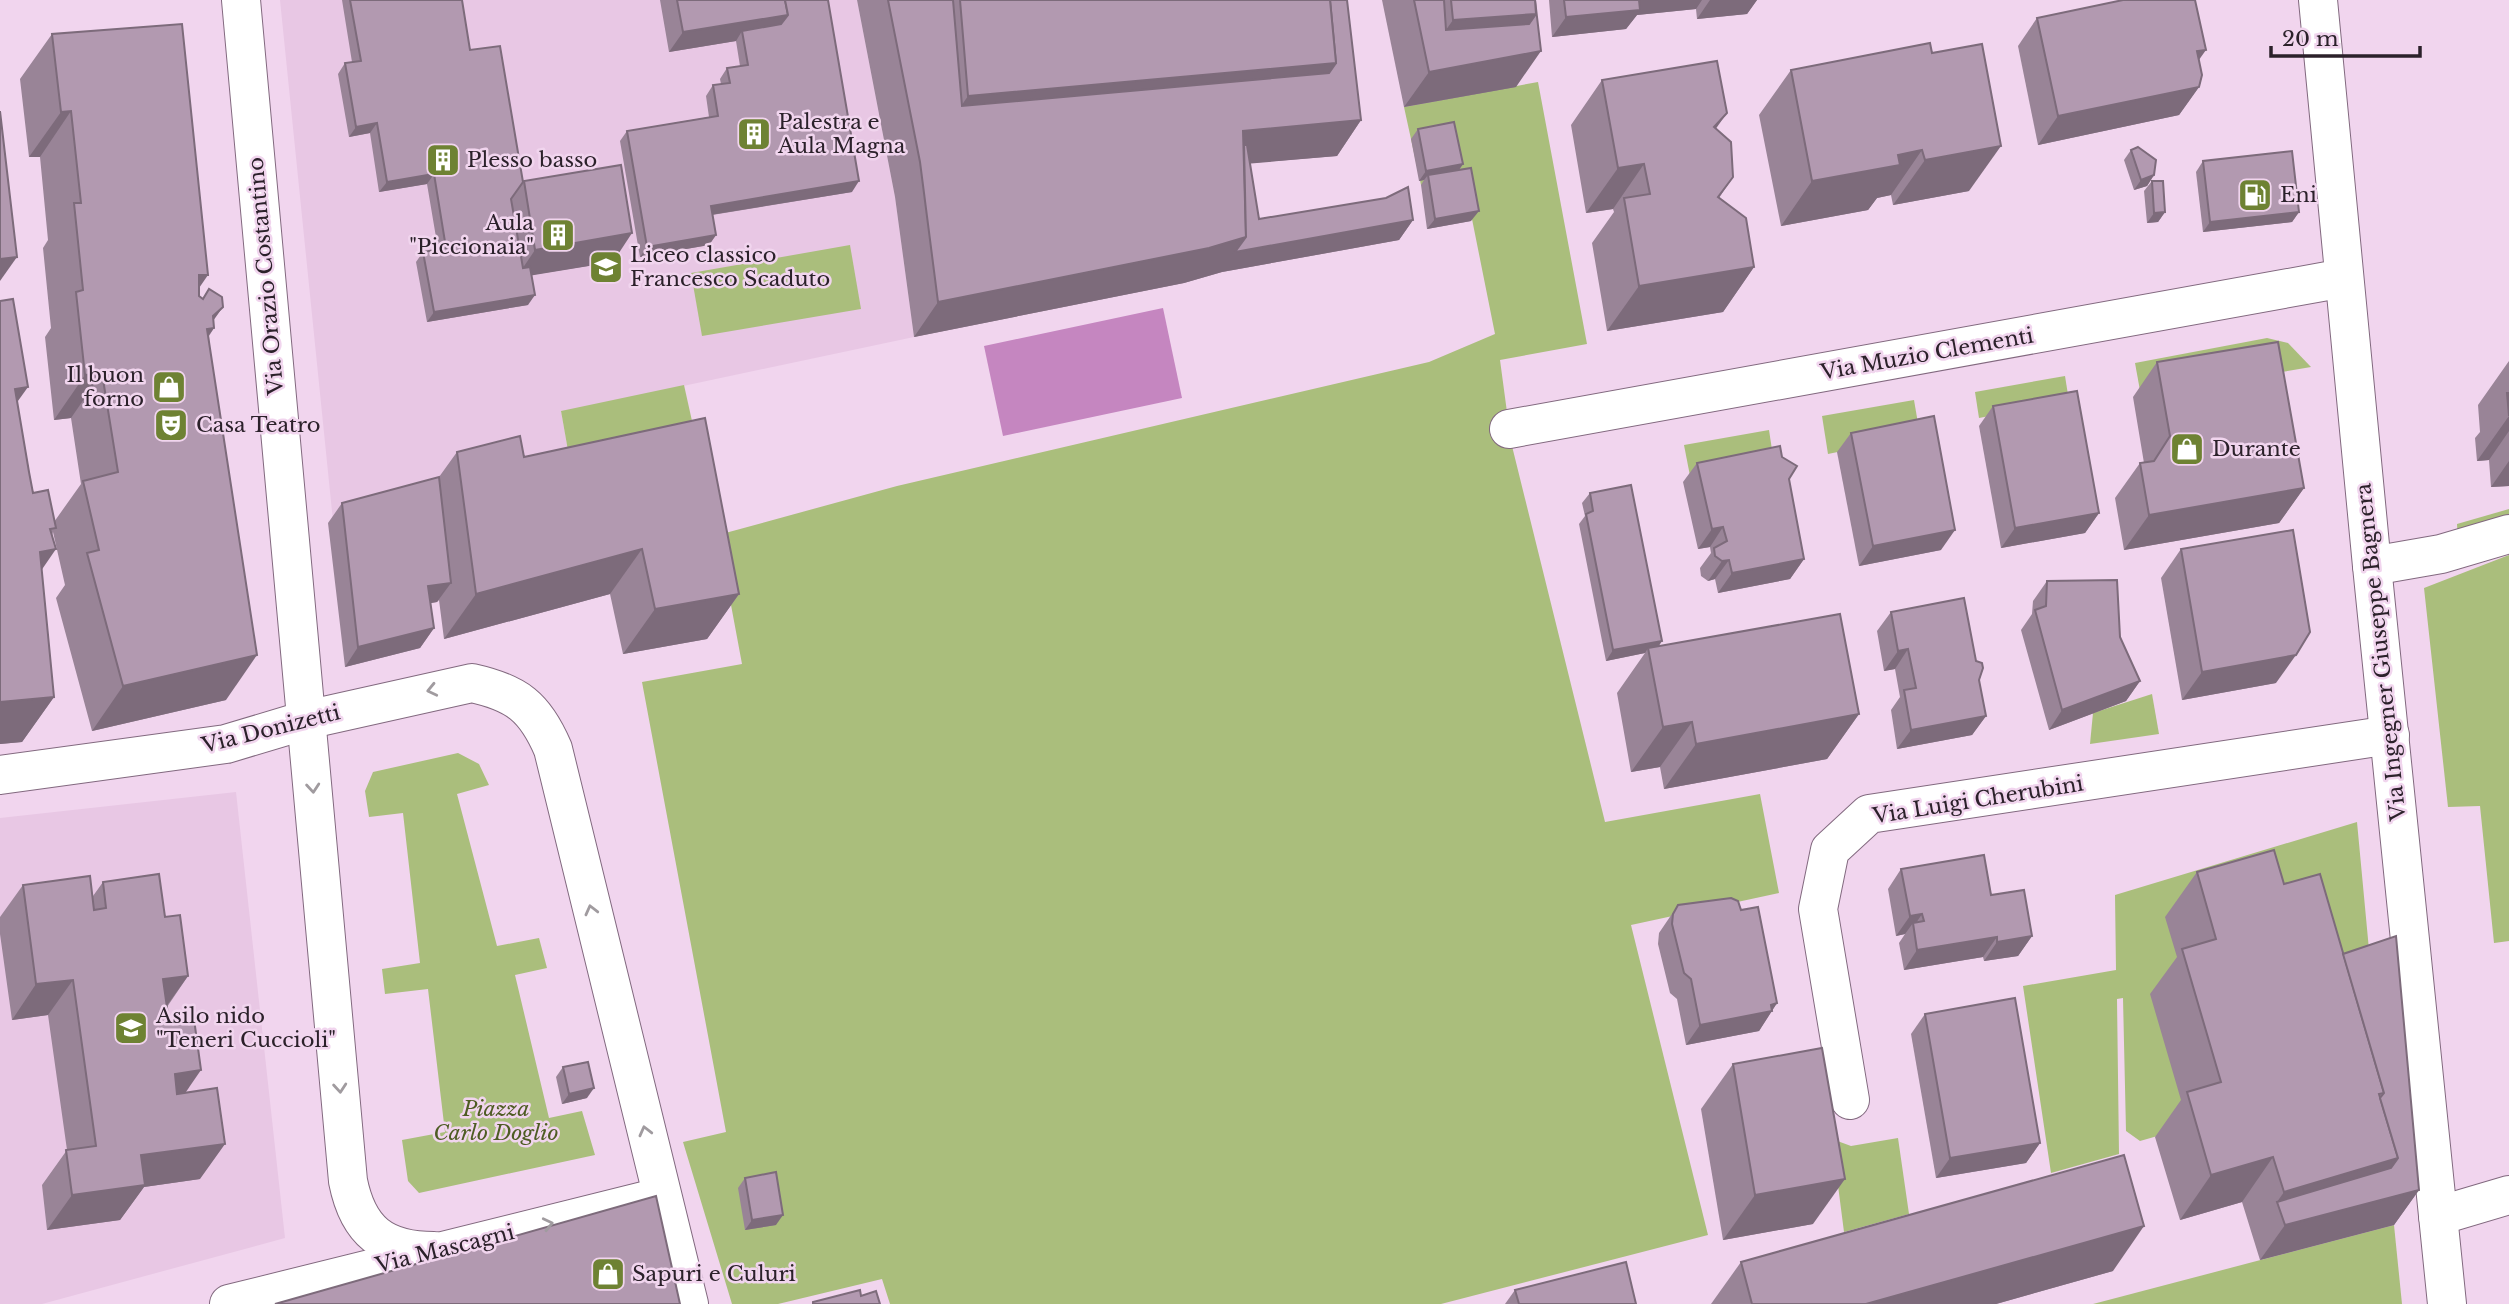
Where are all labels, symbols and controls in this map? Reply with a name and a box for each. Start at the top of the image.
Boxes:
scale bar [2271,14,2420,58]
text: 20 m [2282,26,2339,52]
place label: Palestra e Aula Magna [777,109,906,159]
building icon: Palestra e Aula Magna [735,115,773,153]
building icon: Plesso basso [424,141,462,179]
place label: Plesso basso [467,147,597,173]
street label: Via Orazio Costantino [243,156,289,397]
fuel station icon: Eni [2236,176,2274,214]
place label: Eni [2280,182,2317,208]
place label: Aula "Piccionaia" [409,210,534,260]
building icon: Aula "Piccionaia" [539,216,577,254]
place label: Liceo classico Francesco Scaduto [630,242,830,292]
school or university icon: Liceo classico Francesco Scaduto [587,248,625,286]
street label: Via Muzio Clementi [1817,322,2036,386]
place label: Il buon forno [66,362,144,412]
shop icon: Il buon forno [150,368,188,406]
theatre icon: Casa Teatro [152,406,190,444]
place label: Casa Teatro [196,412,321,438]
shop icon: Durante [2168,430,2206,468]
place label: Durante [2212,436,2301,462]
street label: Via Ingegner Giuseppe Bagnera [2350,482,2412,823]
one-way arrow [426,682,438,696]
street label: Via Donizetti [198,699,343,759]
street label: Via Luigi Cherubini [1870,770,2085,830]
one-way arrow [305,782,320,794]
one-way arrow [585,904,600,916]
place label: Asilo nido "Teneri Cuccioli" [155,1003,336,1053]
school or university icon: Asilo nido "Teneri Cuccioli" [112,1009,150,1047]
one-way arrow [332,1083,347,1094]
park label: Piazza Carlo Doglio [434,1096,558,1146]
one-way arrow [639,1125,654,1137]
one-way arrow [542,1218,554,1232]
street label: Via Mascagni [372,1219,517,1279]
shop icon: Sapuri e Culuri [589,1255,627,1293]
place label: Sapuri e Culuri [632,1261,796,1287]

